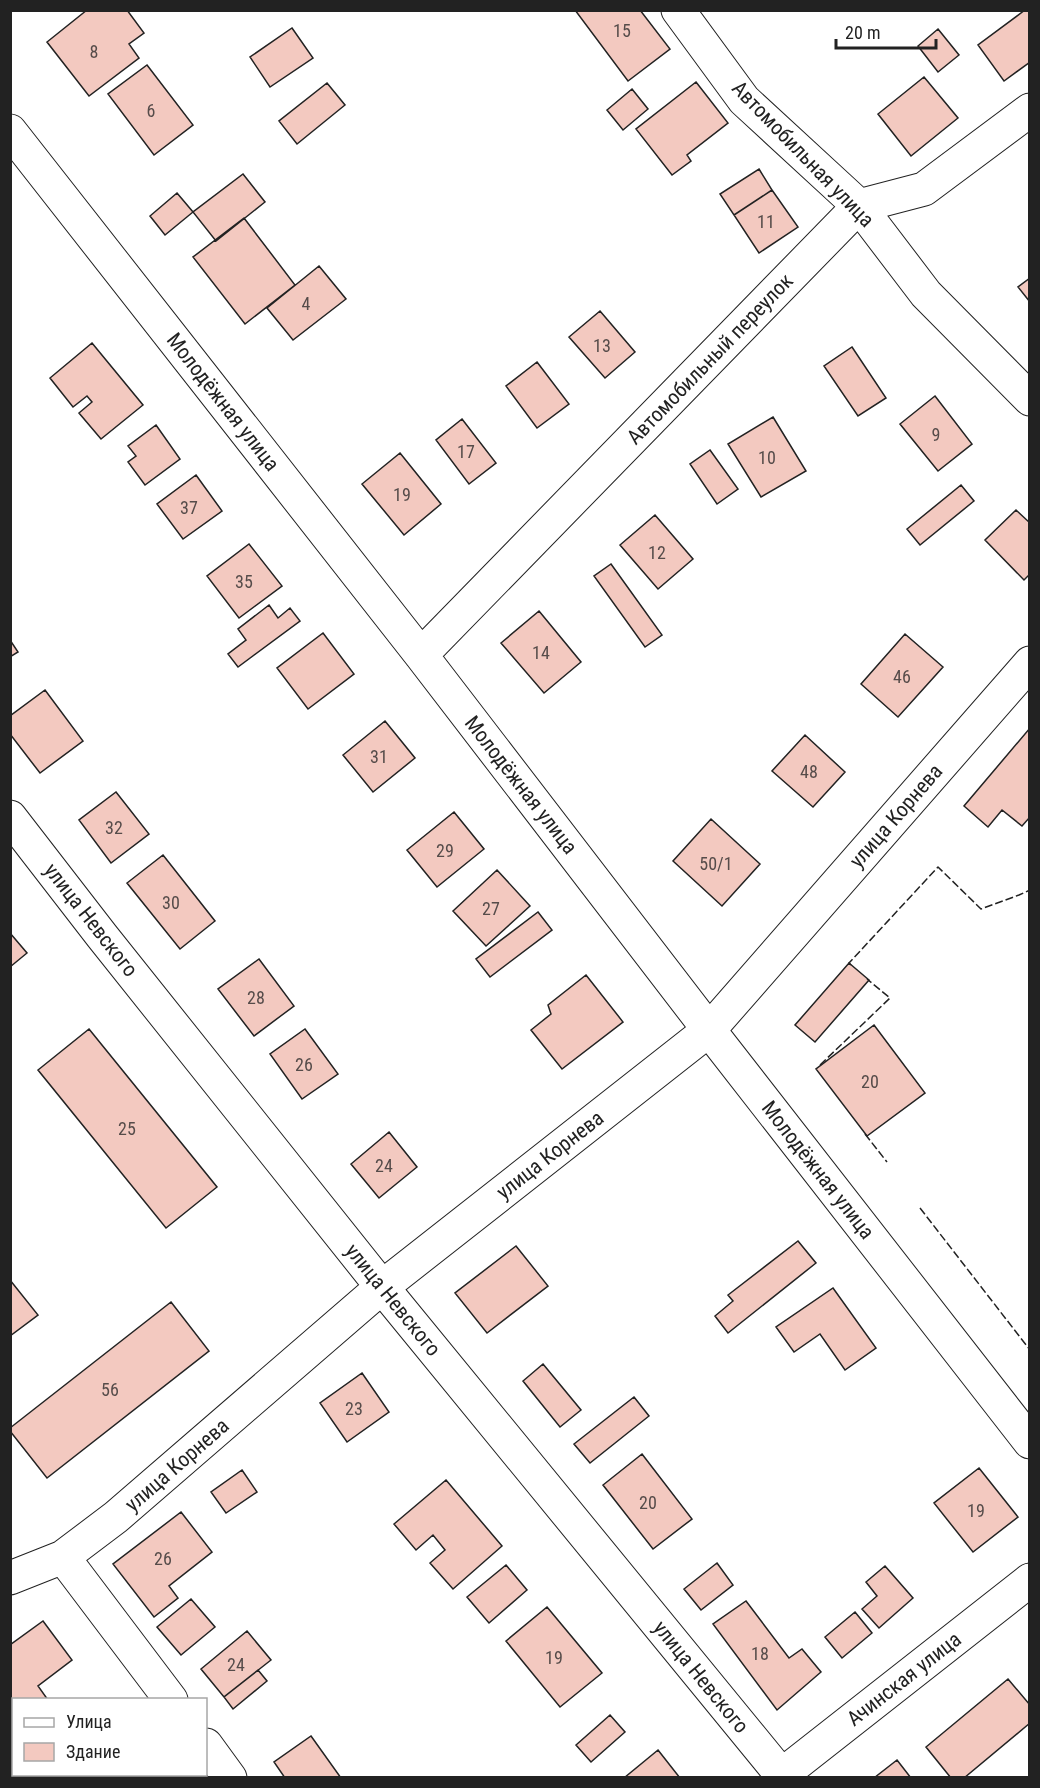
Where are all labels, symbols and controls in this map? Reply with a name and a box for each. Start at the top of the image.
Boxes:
scale bar [836,12,936,50]
house number: 15 [613,20,631,41]
text: 20 m [845,22,880,43]
house number: 8 [90,41,98,62]
street label: Автомобильная улица [727,76,879,232]
house number: 6 [147,100,155,121]
house number: 11 [757,211,775,232]
street label: Автомобильный переулок [622,269,798,449]
house number: 4 [302,293,311,314]
street label: Молодёжная улица [162,328,284,476]
house number: 13 [593,335,611,356]
house number: 9 [932,424,940,445]
house number: 17 [457,441,475,462]
house number: 10 [758,447,776,468]
house number: 19 [393,484,411,505]
house number: 37 [180,497,198,518]
house number: 12 [648,542,666,563]
house number: 35 [235,571,253,592]
house number: 14 [532,642,550,663]
house number: 46 [893,666,911,687]
street label: Молодёжная улица [460,711,582,859]
house number: 31 [370,746,388,767]
street label: улица Корнева [845,759,947,873]
house number: 48 [800,761,818,782]
house number: 32 [105,817,123,838]
house number: 29 [436,840,454,861]
house number: 50/1 [699,853,733,874]
street label: улица Невского [39,859,143,981]
house number: 30 [162,892,180,913]
house number: 27 [482,898,500,919]
house number: 28 [247,987,265,1008]
house number: 26 [295,1054,313,1075]
house number: 20 [861,1071,879,1092]
street label: Молодёжная улица [757,1096,879,1244]
street label: улица Корнева [492,1106,608,1204]
house number: 25 [118,1118,136,1139]
house number: 24 [375,1155,393,1176]
street label: улица Невского [340,1239,446,1361]
house number: 56 [101,1379,119,1400]
house number: 23 [345,1398,363,1419]
street label: улица Корнева [120,1414,234,1516]
house number: 20 [639,1492,657,1513]
house number: 19 [967,1500,985,1521]
house number: 26 [154,1548,172,1569]
street label: улица Невского [648,1616,754,1738]
street label: Ачинская улица [842,1627,966,1731]
house number: 18 [751,1643,769,1664]
house number: 19 [545,1647,563,1668]
house number: 24 [227,1654,245,1675]
legend [12,1698,207,1776]
text: Улица [66,1711,112,1732]
text: Здание [66,1741,120,1762]

